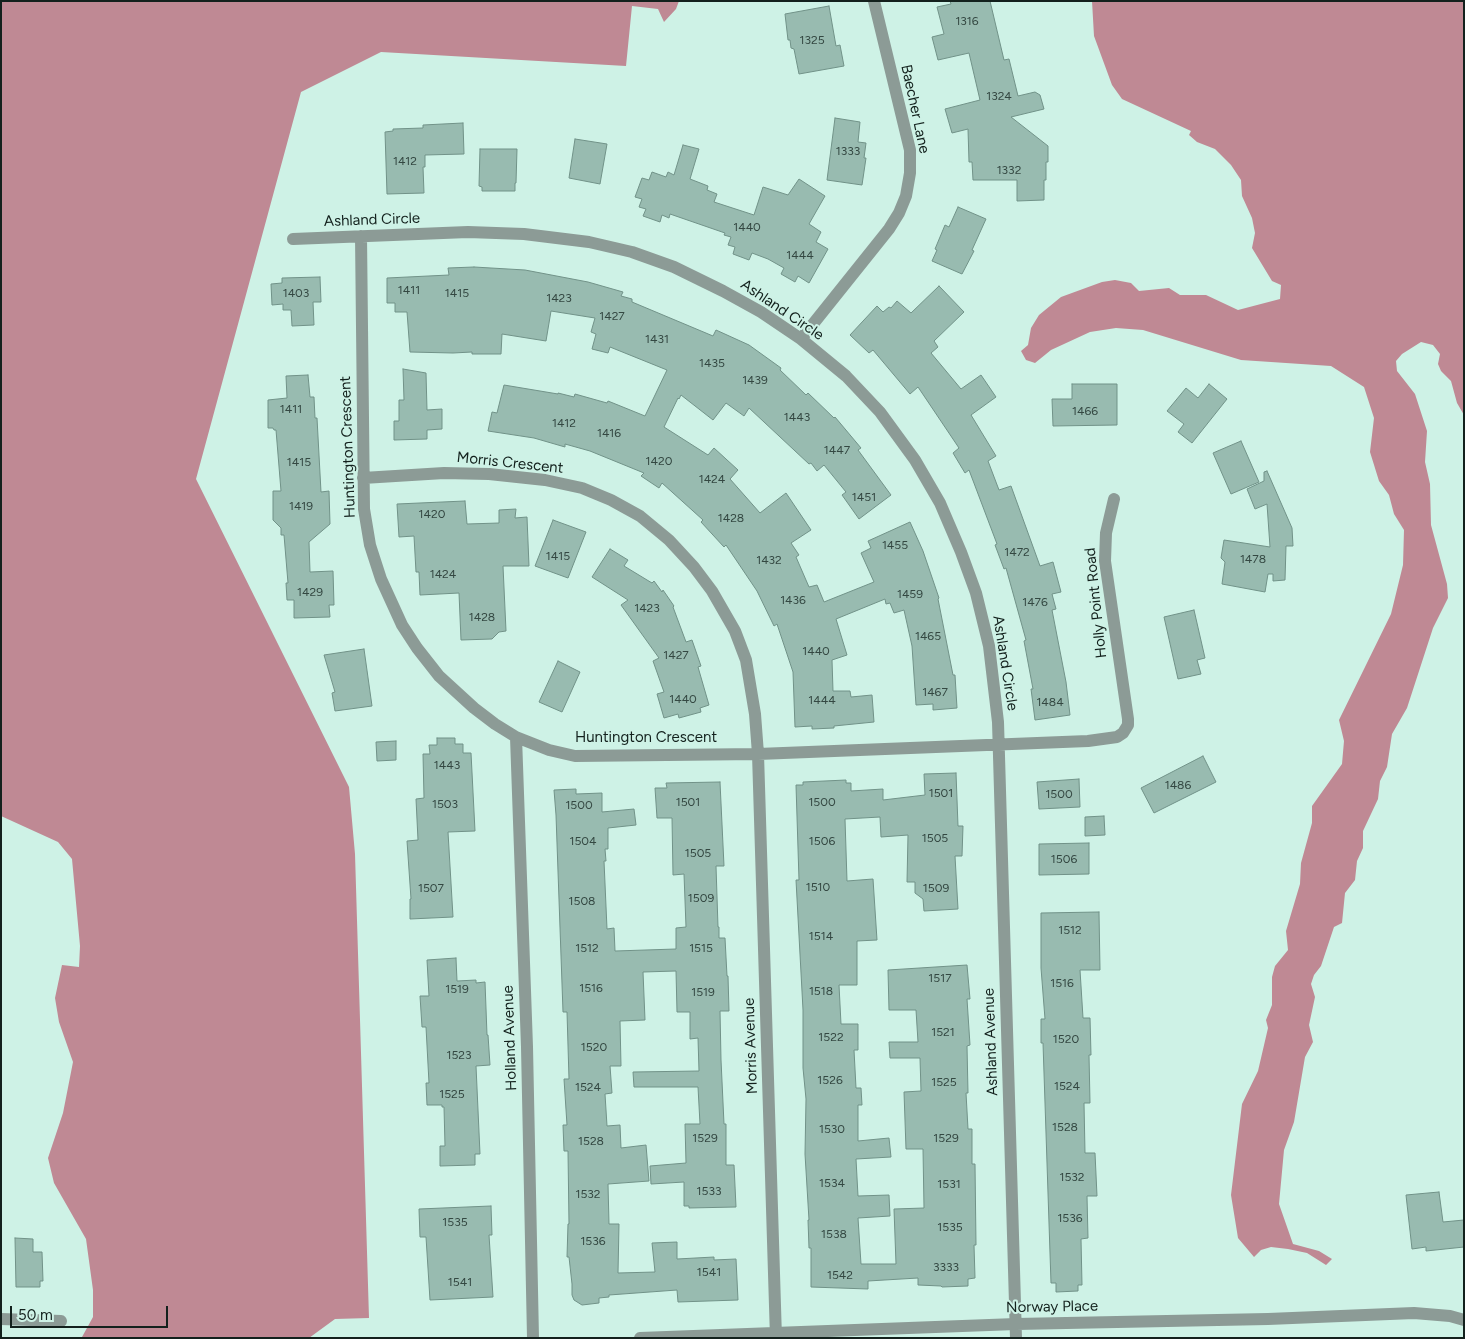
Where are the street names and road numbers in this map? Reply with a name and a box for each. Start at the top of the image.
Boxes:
street label: Baecher Lane [897,63,933,155]
street label: Ashland Circle [324,209,420,231]
street label: Ashland Circle [737,276,827,344]
street label: Huntington Crescent [337,376,359,518]
street label: Morris Crescent [456,448,564,478]
street label: Holly Point Road [1081,547,1111,659]
street label: Ashland Circle [989,614,1021,712]
street label: Huntington Crescent [575,729,717,747]
street label: Holland Avenue [499,985,521,1091]
street label: Ashland Avenue [980,988,1002,1096]
street label: Morris Avenue [740,998,762,1094]
street label: Norway Place [1006,1297,1098,1317]

